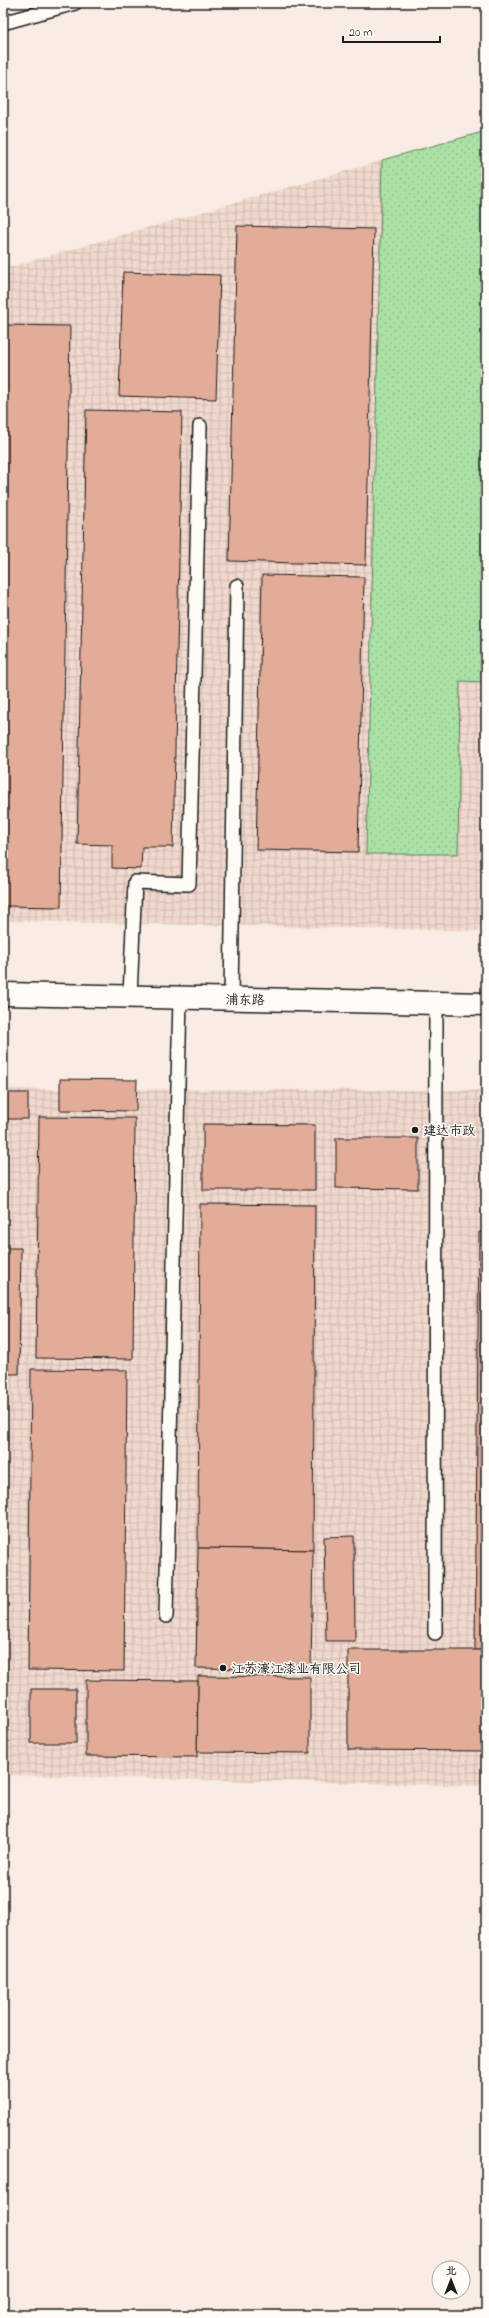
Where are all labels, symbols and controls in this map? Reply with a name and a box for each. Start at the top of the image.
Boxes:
scale bar [343,18,440,44]
text: 20 m [349,24,372,42]
street label: 浦东路 [225,991,265,1010]
place label: 建达市政 [423,1122,475,1141]
marker: 建达市政 [410,1125,420,1135]
place label: 江苏濠江漆业有限公司 [231,1660,361,1679]
marker: 江苏濠江漆业有限公司 [218,1663,228,1673]
north arrow [431,2260,471,2300]
text: 北 [446,2263,457,2279]

